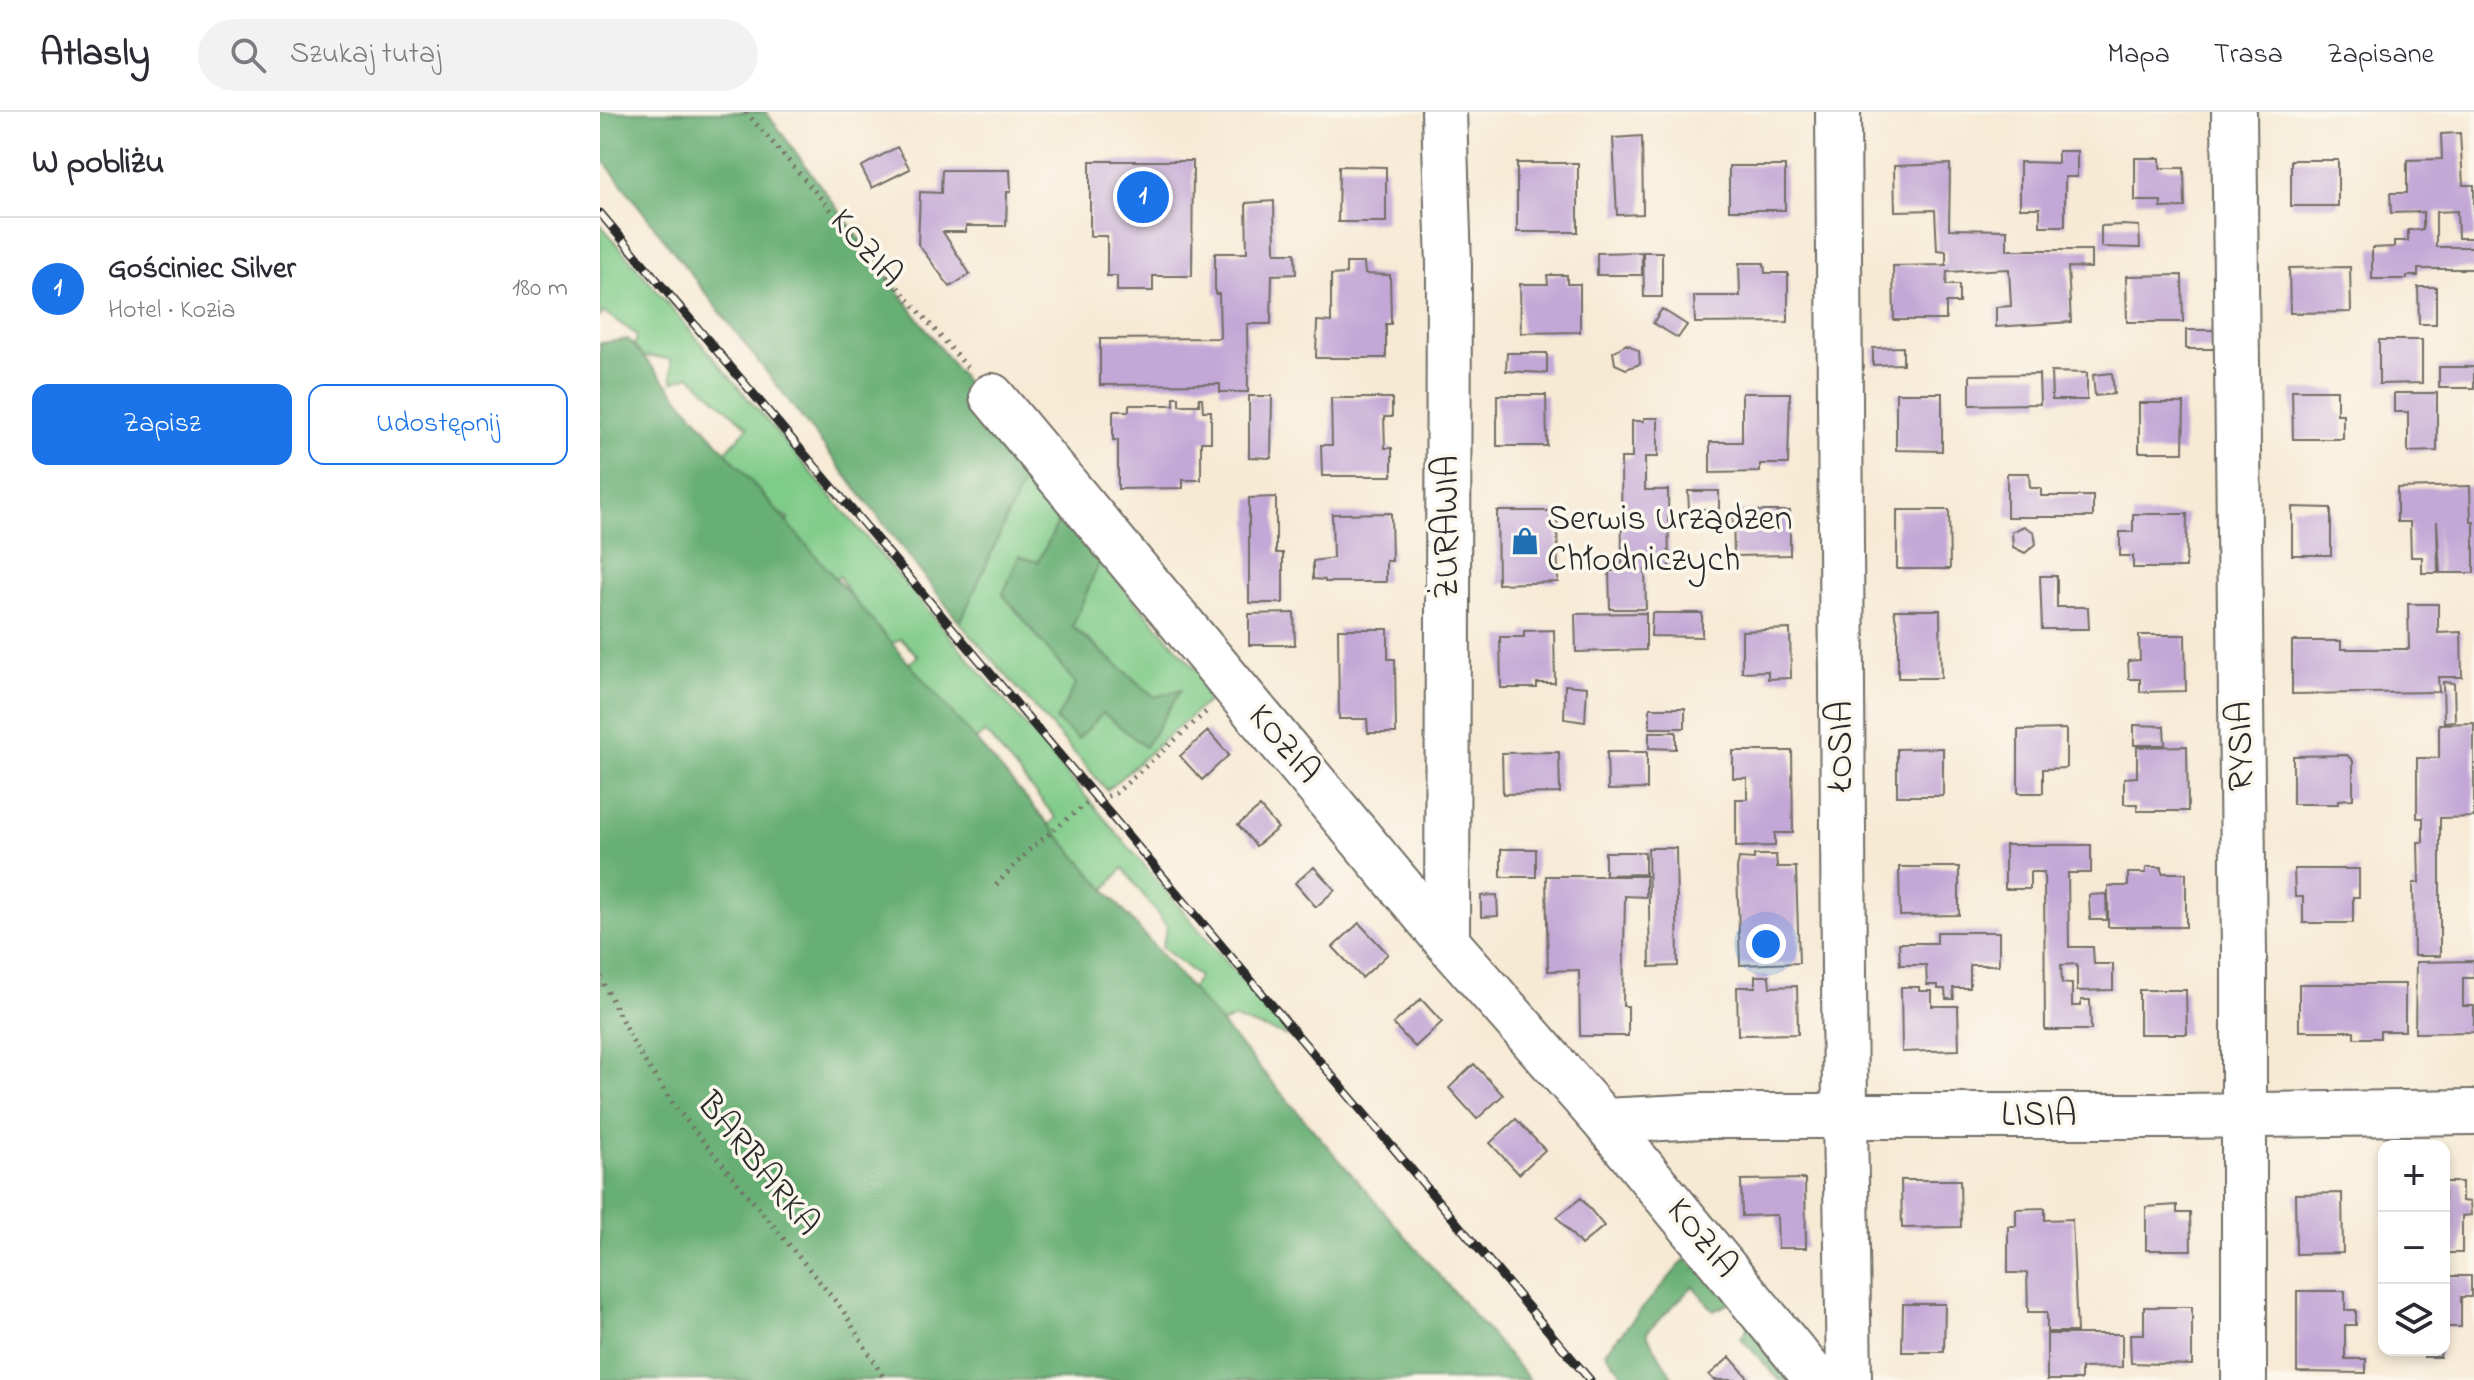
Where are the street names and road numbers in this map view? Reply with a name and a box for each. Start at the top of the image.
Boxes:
street label: KOZIA [815,197,915,301]
street label: ŻURAWIA [1422,455,1475,599]
street label: KOZIA [1234,693,1332,797]
street label: RYSIA [2215,700,2269,792]
street label: ŁOSIA [1816,701,1869,792]
street label: BARBARKA [682,1081,832,1249]
street label: LISIA [2001,1090,2077,1143]
street label: KOZIA [1652,1187,1750,1291]

